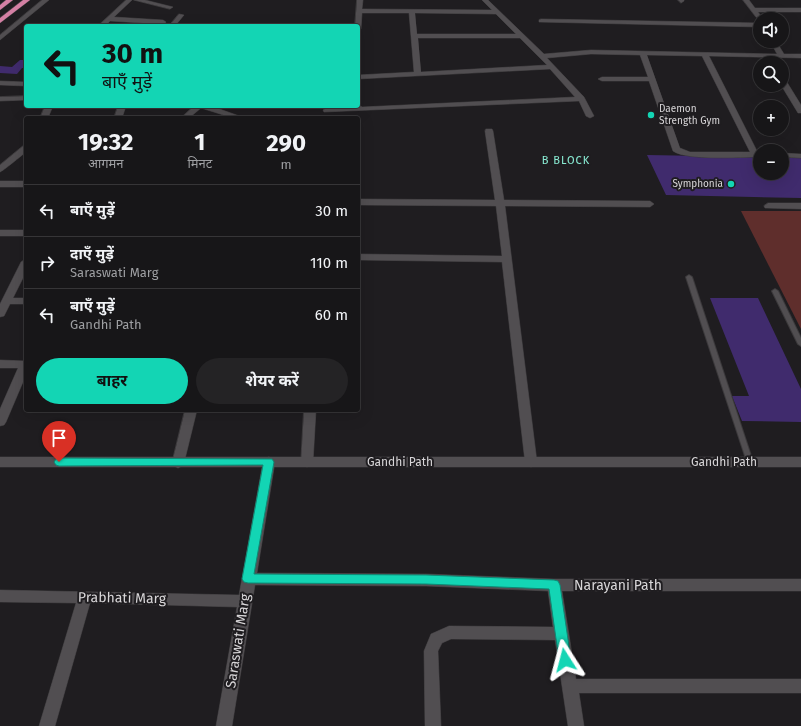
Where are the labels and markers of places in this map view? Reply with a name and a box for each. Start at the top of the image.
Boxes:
place label: Daemon Strength Gym [659,103,720,127]
marker: Daemon Strength Gym [646,110,656,120]
place label: Symphonia [672,178,723,190]
marker: Symphonia [726,179,736,189]
pin [42,421,76,462]

